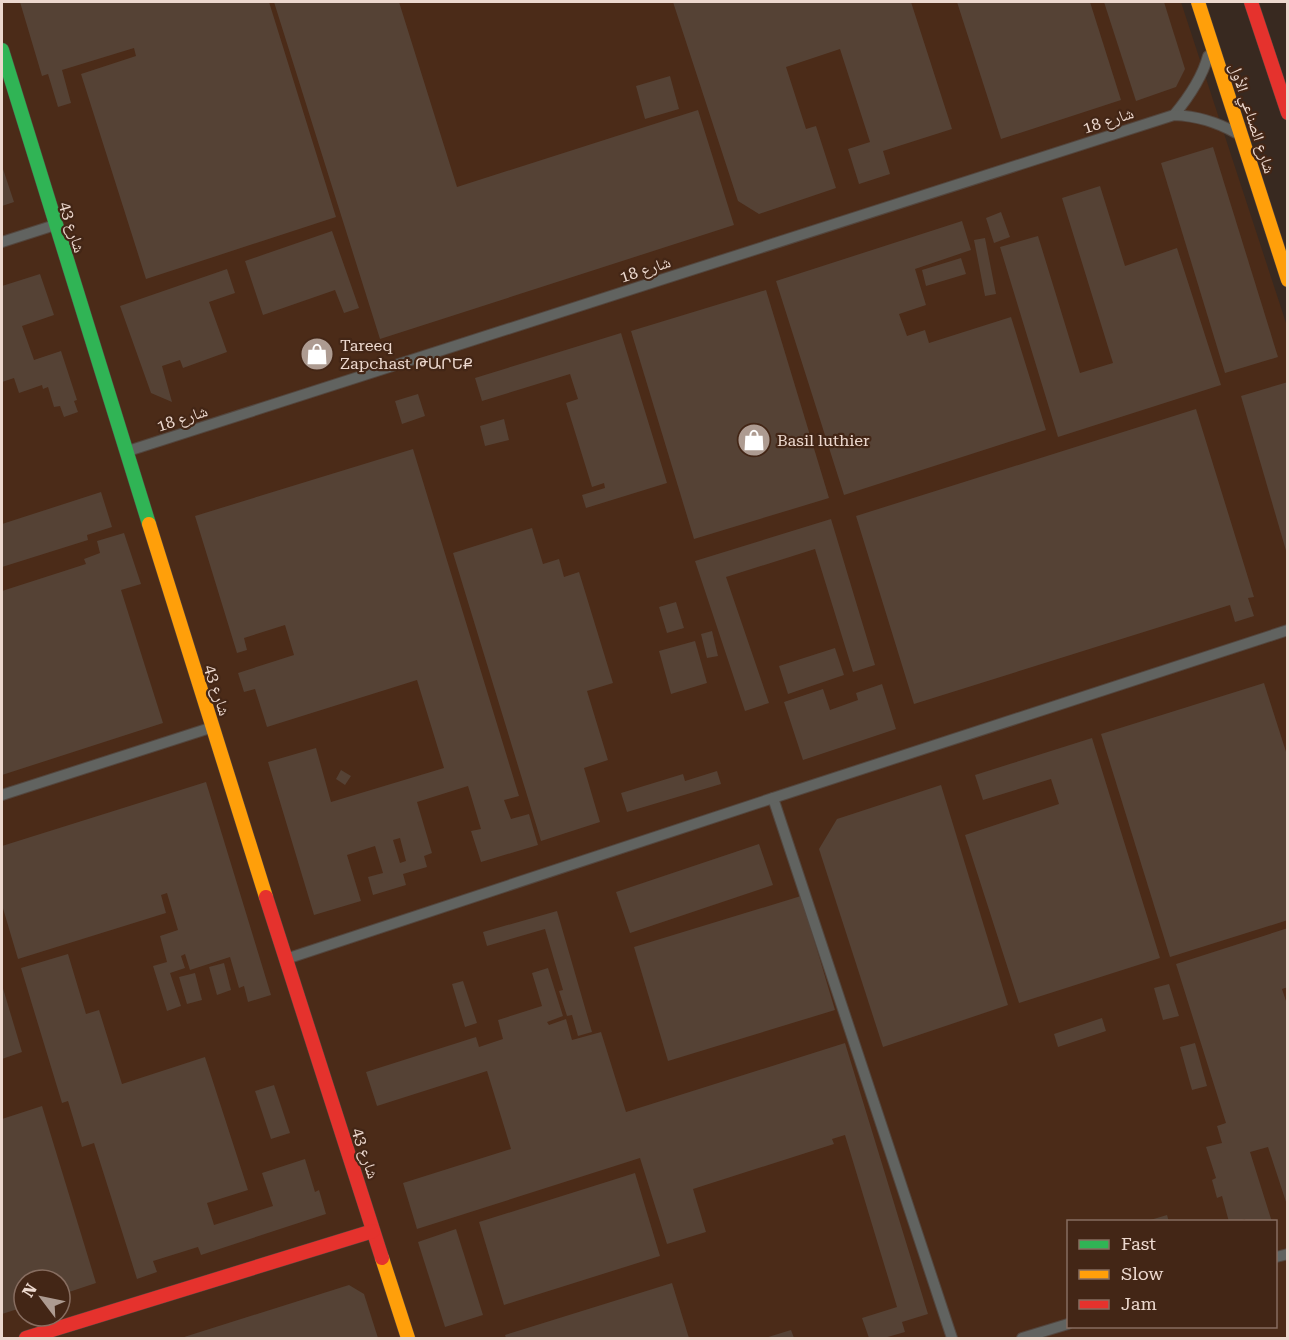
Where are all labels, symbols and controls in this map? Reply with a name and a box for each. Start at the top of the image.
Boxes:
street label: شارع الصناعي الأول [1223,61,1279,177]
street label: شارع 18 [1080,103,1136,139]
street label: شارع 43 [55,199,89,255]
street label: شارع 18 [617,252,673,288]
shop icon: Tareeq Zapchast ԹԱՐԵՔ [299,336,335,372]
place label: Tareeq Zapchast ԹԱՐԵՔ [340,336,473,373]
street label: شارع 18 [154,401,210,437]
shop icon: Basil luthier [736,422,772,458]
place label: Basil luthier [777,431,870,450]
street label: شارع 43 [200,662,234,718]
street label: شارع 43 [347,1125,383,1181]
legend [1067,1220,1277,1328]
text: Fast [1121,1233,1156,1254]
text: Slow [1121,1263,1163,1284]
north arrow [12,1268,72,1328]
text: N [18,1280,41,1301]
text: Jam [1121,1293,1157,1314]

